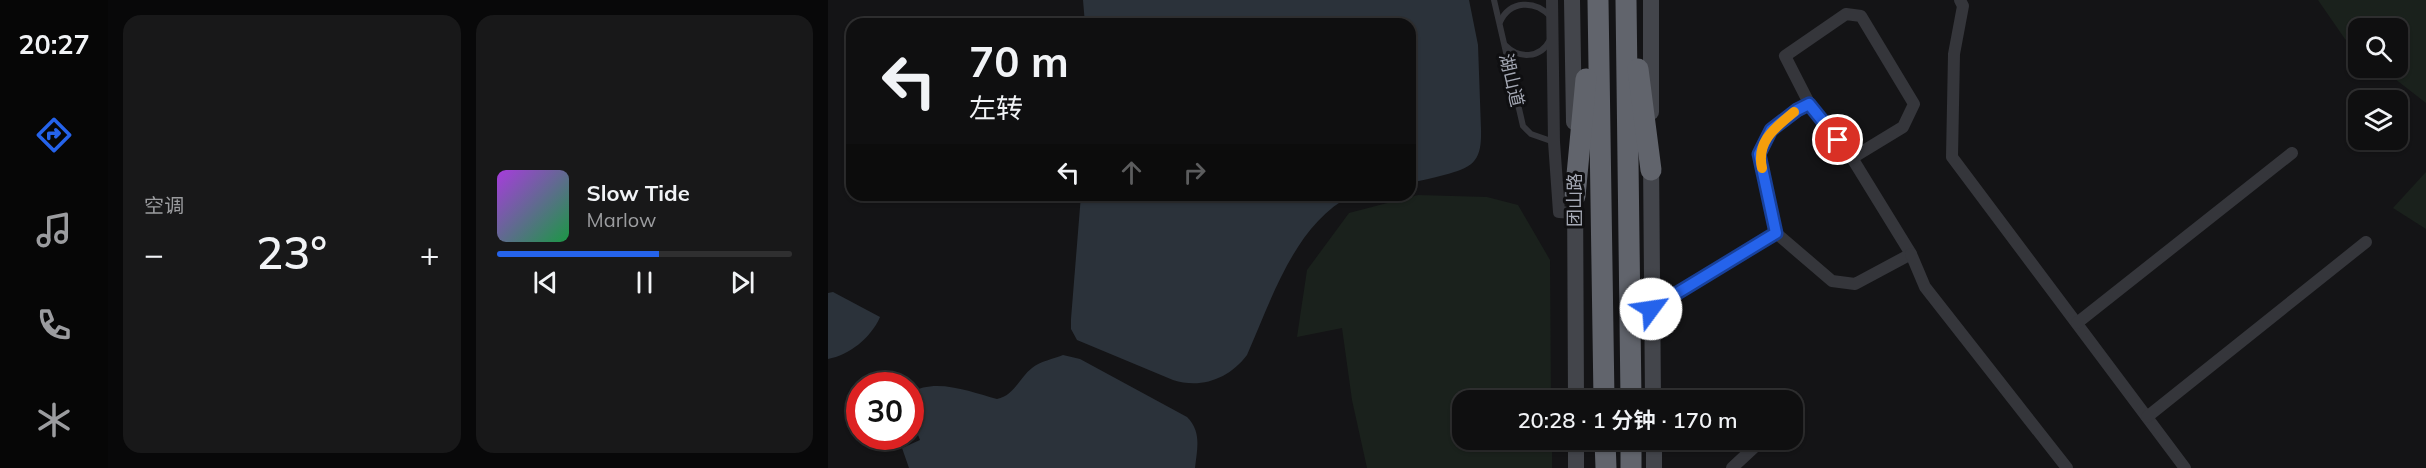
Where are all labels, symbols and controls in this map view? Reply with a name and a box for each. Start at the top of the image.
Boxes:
map controls [2348,18,2408,150]
button: search [2348,18,2408,78]
text: 20:27 [18,27,90,61]
text: 70 m [969,35,1069,88]
icon: left [870,42,948,120]
street label: 湖山道 [1495,51,1529,109]
button: layers [2348,90,2408,150]
text: 左转 [969,91,1023,125]
icon: directions [33,114,75,156]
pin [1812,114,1863,165]
icon: arrive [1821,123,1854,156]
icon: left [1052,156,1085,189]
icon: ahead [1115,156,1148,189]
icon: right [1178,156,1211,189]
street label: 团山路 [1563,173,1586,227]
text: Slow Tide [587,179,690,207]
text: 空调 [144,193,184,218]
text: Marlow [587,207,656,232]
icon: music [33,209,75,251]
text: 23° [256,224,327,280]
text: − [144,233,164,274]
text: + [420,233,439,274]
icon: previous [529,266,562,299]
icon: pause [628,266,661,299]
icon: next [726,266,759,299]
position arrow [1619,277,1683,341]
icon: phone [33,304,75,346]
speed limit sign: 30 [846,372,924,450]
icon: climate [33,399,75,441]
text: 20:28 · 1 分钟 · 170 m [1517,406,1738,434]

